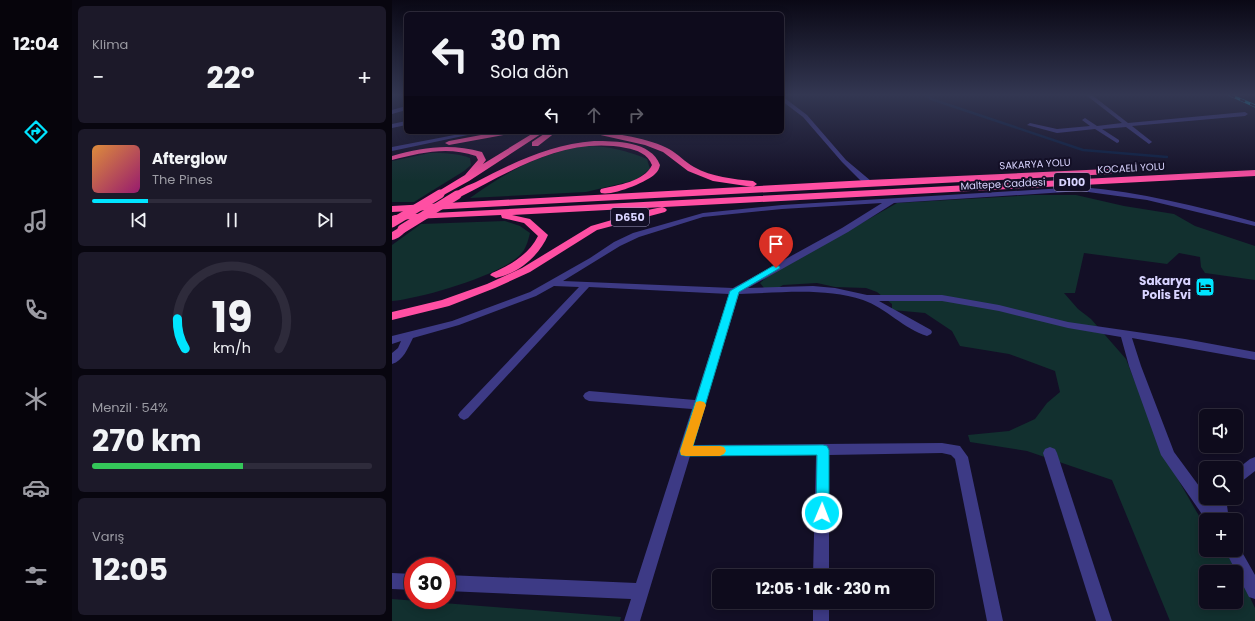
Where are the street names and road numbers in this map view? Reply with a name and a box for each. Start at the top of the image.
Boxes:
street label: SAKARYA YOLU [999,155,1071,173]
street label: KOCAELİ YOLU [1097,159,1165,177]
road number: D100 [1054,173,1090,191]
street label: Maltepe Caddesi [960,174,1046,194]
road number: D650 [611,208,649,226]

